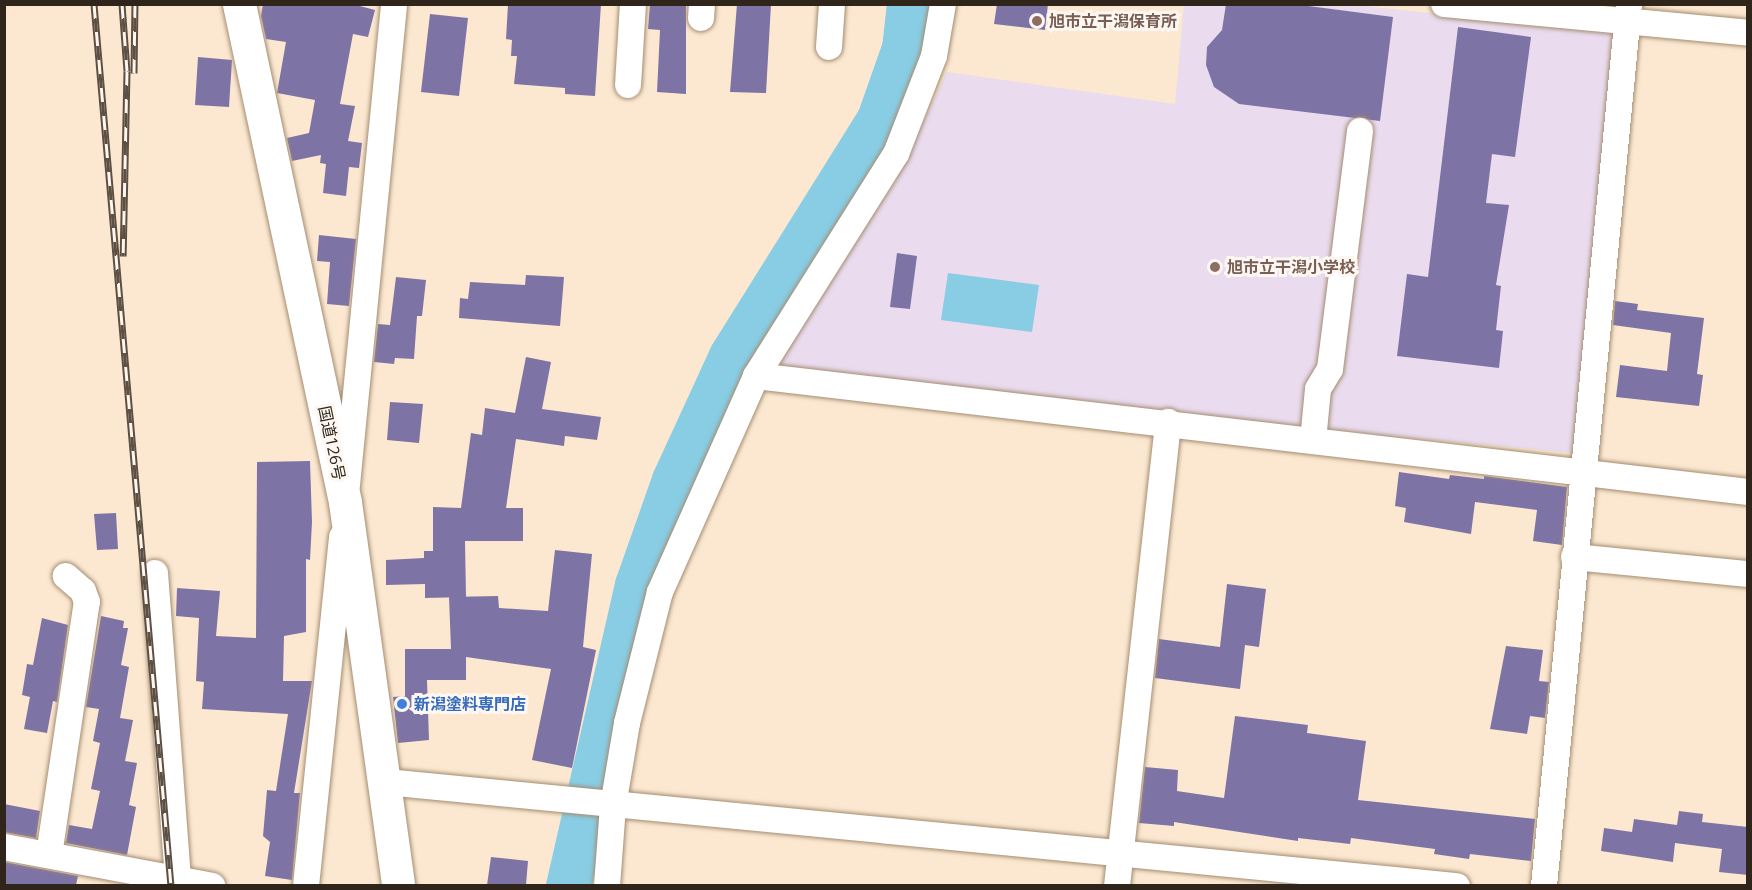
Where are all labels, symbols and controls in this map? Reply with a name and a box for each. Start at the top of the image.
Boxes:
place label: 旭市立干潟保育所 [1049,11,1177,31]
marker: 旭市立干潟保育所 [1030,14,1044,28]
place label: 旭市立干潟小学校 [1227,257,1355,277]
marker: 旭市立干潟小学校 [1208,260,1222,274]
street label: 国道126号 [315,404,349,482]
place label: 新潟塗料専門店 [414,694,526,714]
marker: 新潟塗料専門店 [395,697,409,711]

